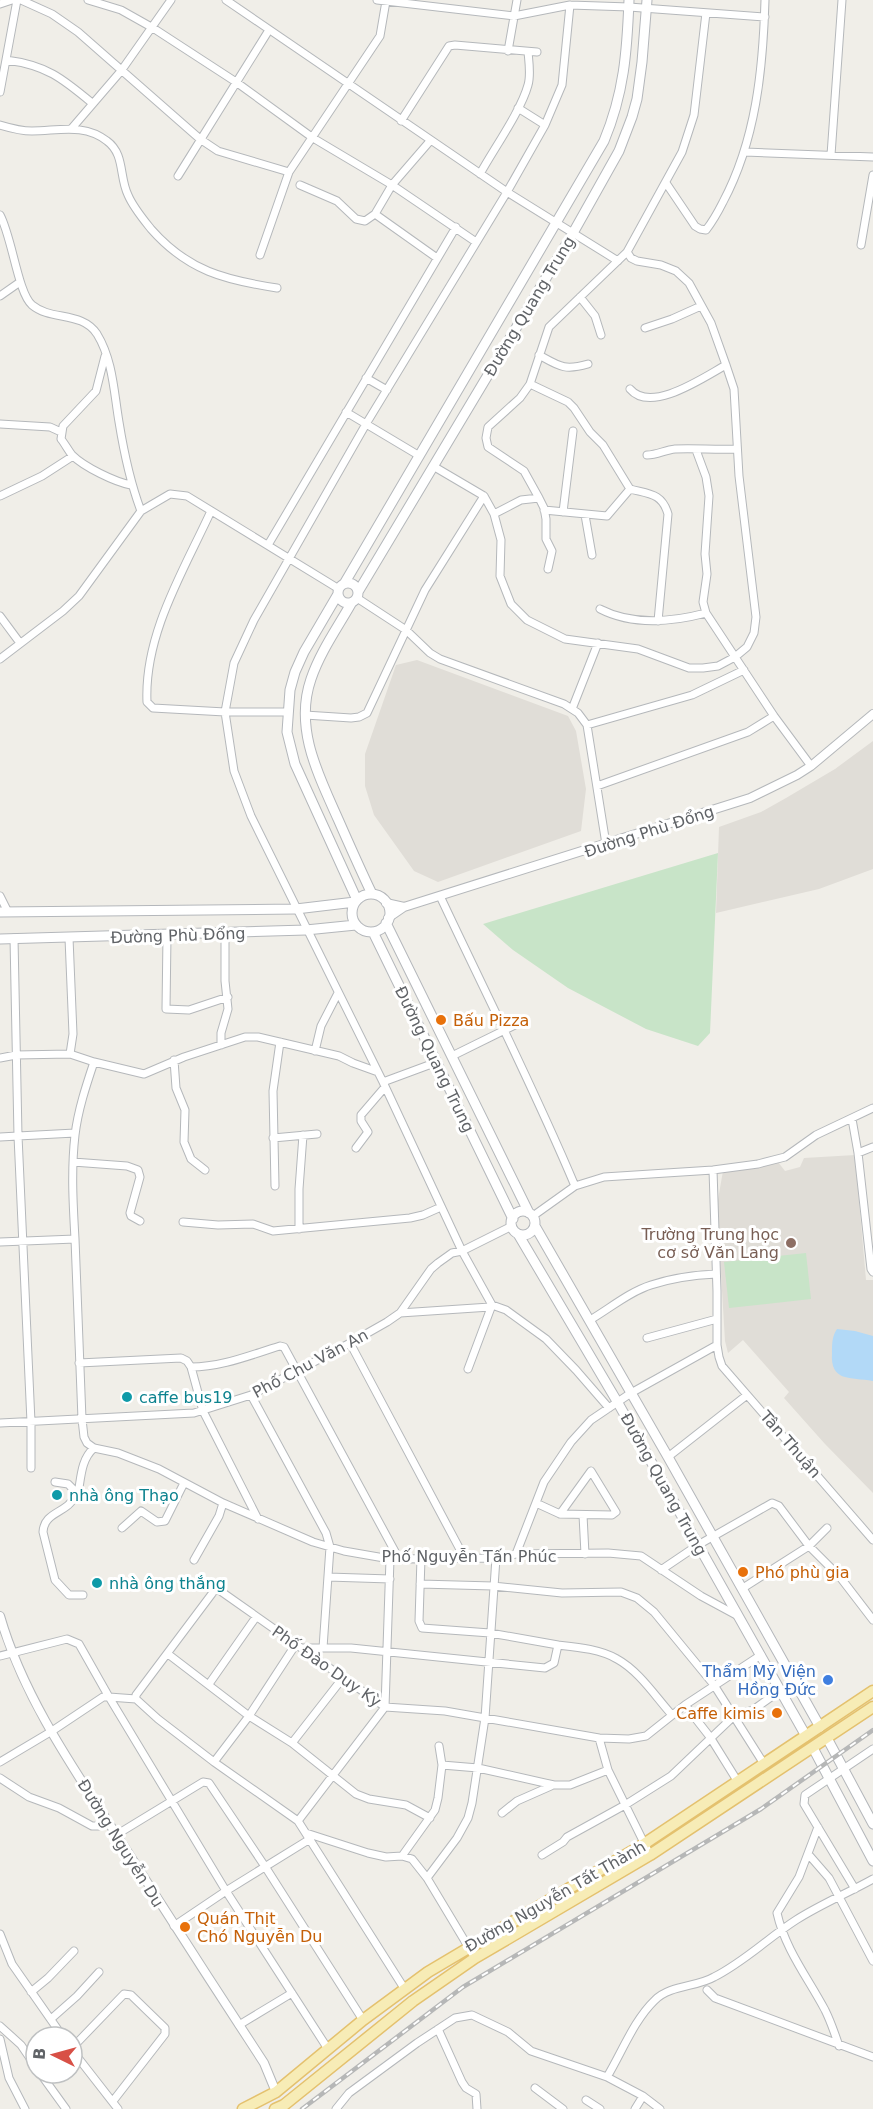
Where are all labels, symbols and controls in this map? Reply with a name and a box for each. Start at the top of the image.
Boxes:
street label: Đường Quang Trung [480,233,579,380]
street label: Đường Phù Đổng [582,802,716,861]
street label: Đường Phù Đổng [110,924,246,947]
street label: Đường Quang Trung [391,983,478,1135]
place label: Bấu Pizza [453,1011,529,1030]
marker: Bấu Pizza [434,1013,448,1027]
place label: Trường Trung học cơ sở Văn Lang [640,1225,779,1262]
marker: Trường Trung học cơ sở Văn Lang [784,1236,798,1250]
street label: Phố Chu Văn An [249,1325,371,1402]
place label: caffe bus19 [139,1388,233,1407]
marker: caffe bus19 [120,1390,134,1404]
street label: Tân Thuận [756,1406,825,1482]
street label: Đường Quang Trung [616,1410,711,1559]
place label: nhà ông Thạo [69,1486,179,1505]
marker: nhà ông Thạo [50,1488,64,1502]
street label: Phố Nguyễn Tấn Phúc [382,1547,557,1566]
place label: Phó phù gia [755,1563,850,1582]
marker: Phó phù gia [736,1565,750,1579]
place label: nhà ông thắng [109,1574,226,1593]
marker: nhà ông thắng [90,1576,104,1590]
street label: Phố Đào Duy Kỳ [269,1622,385,1711]
place label: Thẩm Mỹ Viện Hồng Đức [701,1662,816,1699]
marker: Thẩm Mỹ Viện Hồng Đức [821,1673,835,1687]
place label: Caffe kimis [676,1704,765,1723]
marker: Caffe kimis [770,1706,784,1720]
street label: Đường Nguyễn Du [74,1776,168,1911]
street label: Đường Nguyễn Tất Thành [462,1837,649,1956]
place label: Quán Thịt Chó Nguyễn Du [197,1909,322,1946]
marker: Quán Thịt Chó Nguyễn Du [178,1920,192,1934]
north arrow [24,2025,84,2085]
text: B [30,2047,50,2061]

